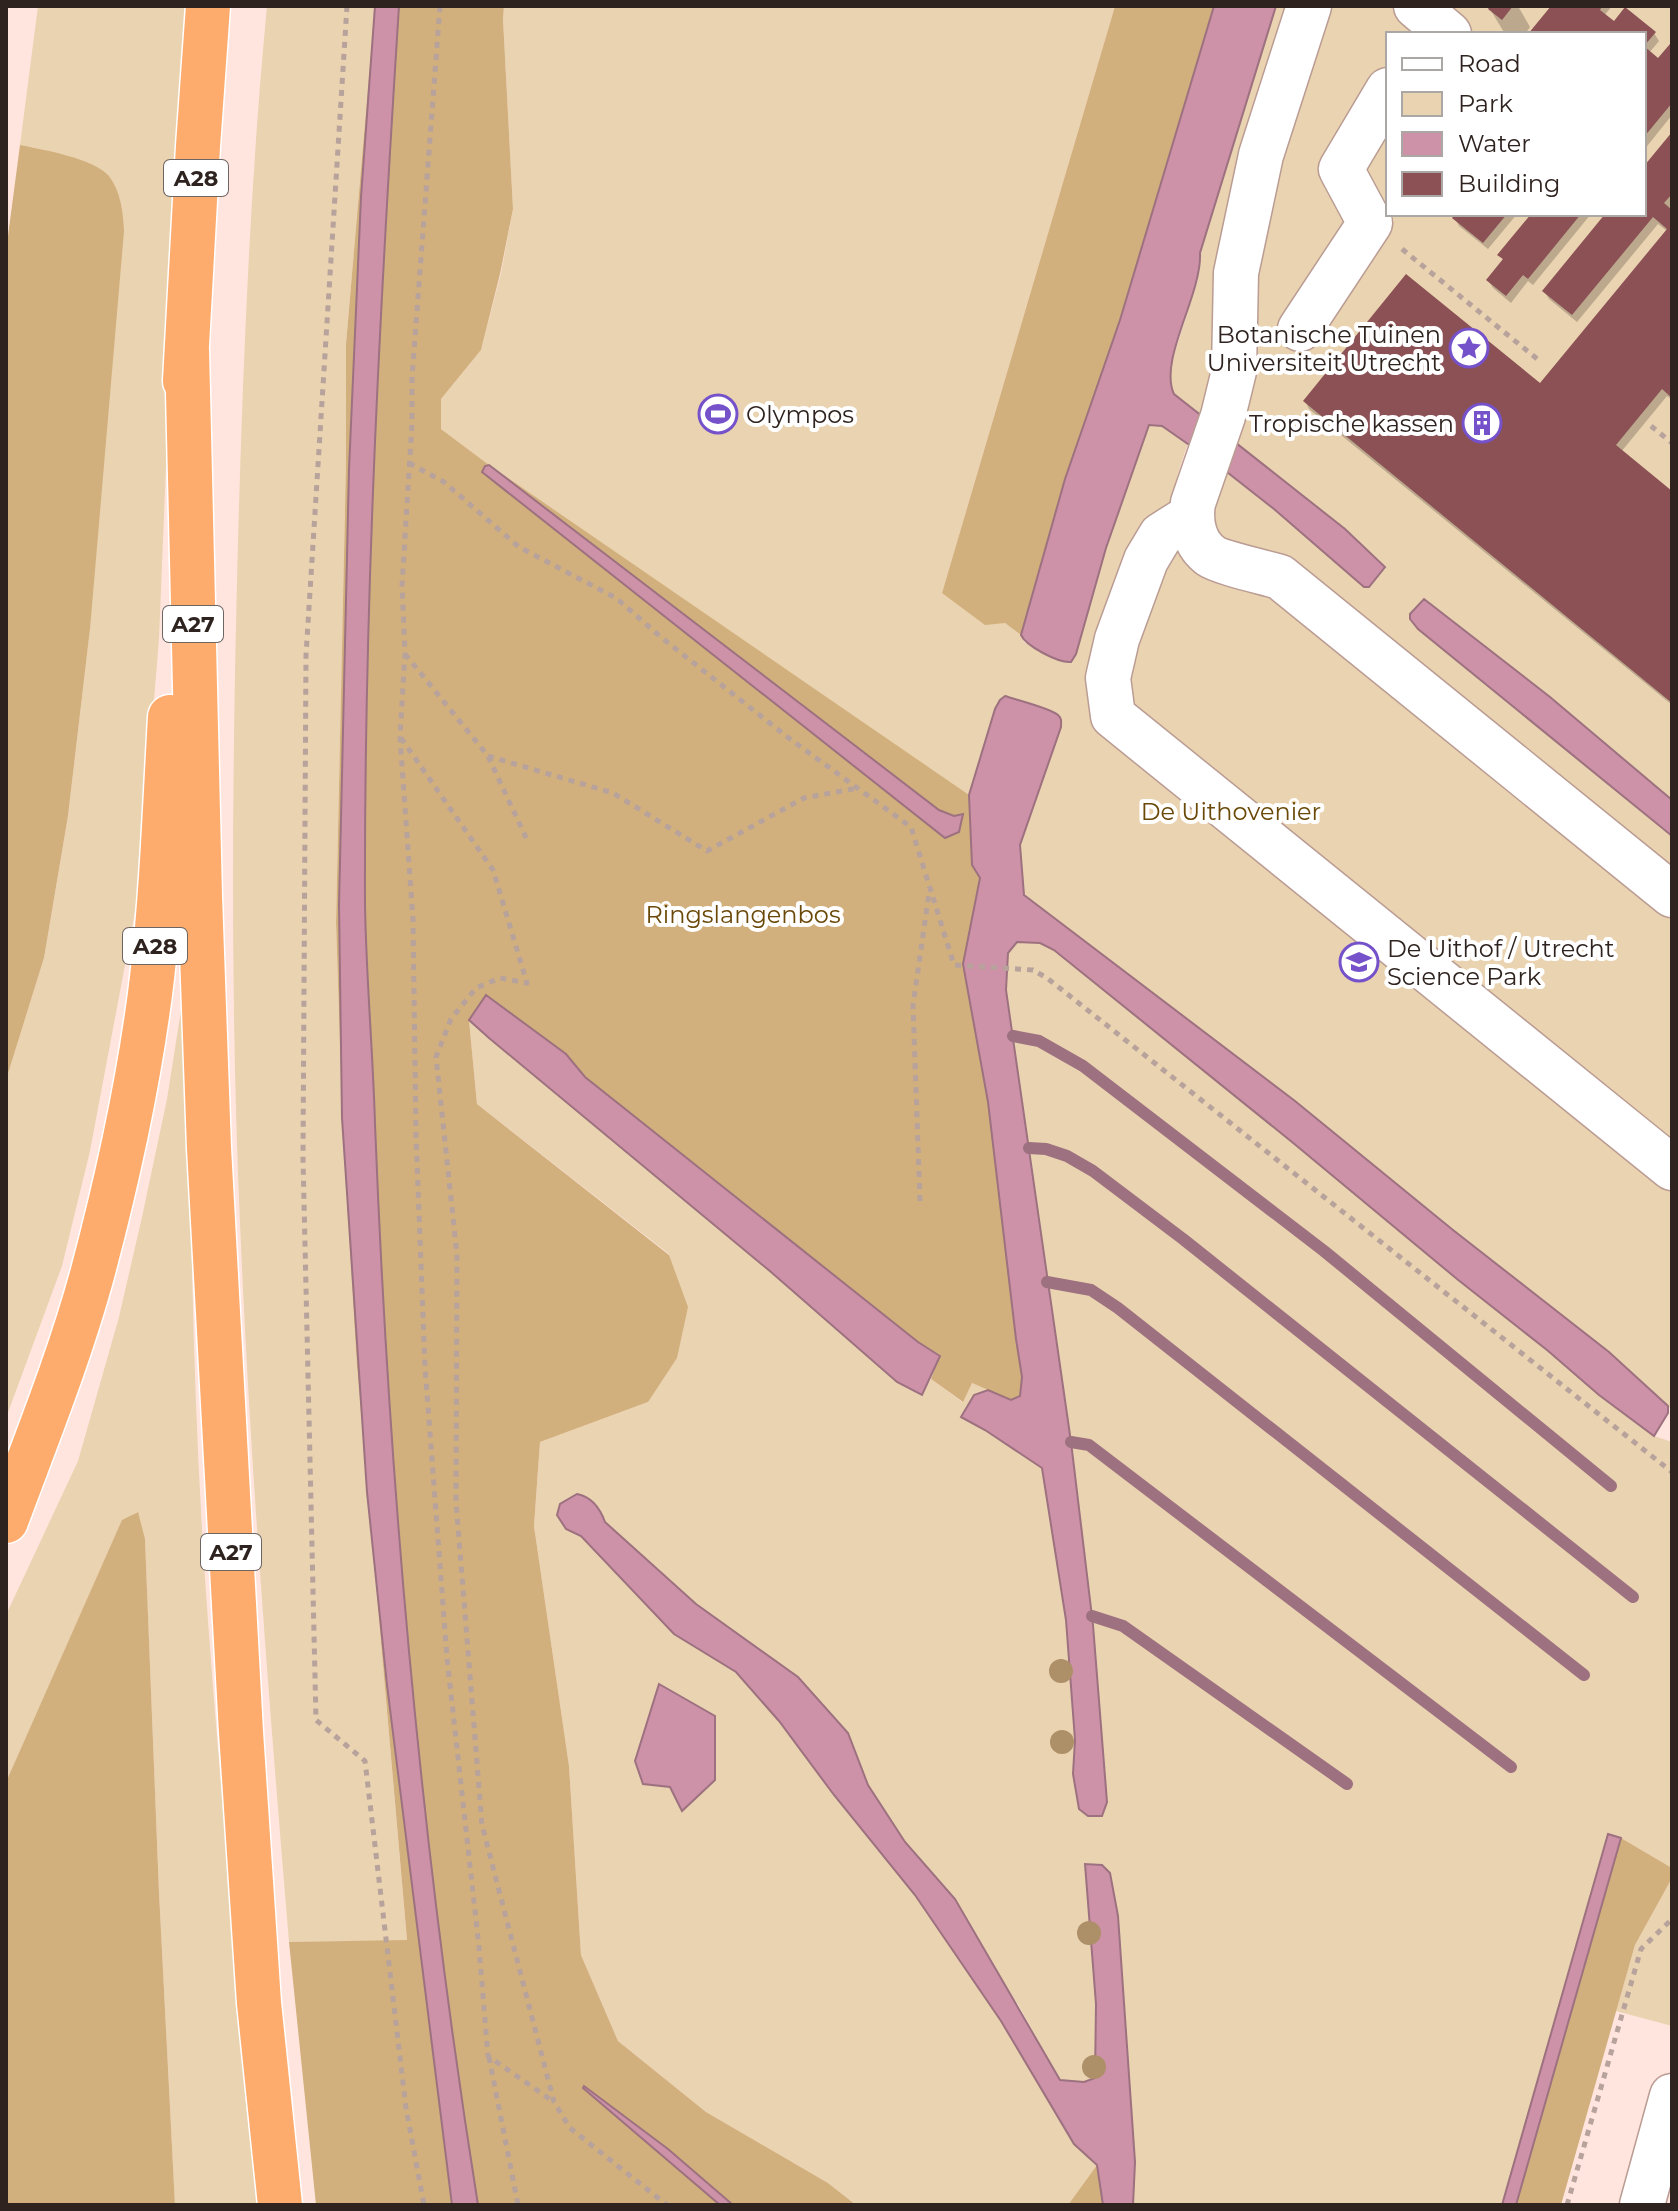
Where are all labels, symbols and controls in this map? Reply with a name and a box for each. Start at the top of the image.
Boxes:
legend [1386,32,1646,216]
text: Road [1458,49,1521,78]
text: Park [1458,89,1513,118]
text: Water [1458,129,1531,158]
road number: A28 [164,160,228,196]
text: Building [1458,169,1561,198]
place label: Botanische Tuinen Universiteit Utrecht [1207,320,1441,377]
place icon: Botanische Tuinen Universiteit Utrecht [1448,327,1490,369]
sports icon: Olympos [697,393,739,435]
place label: Olympos [746,400,854,429]
building icon: Tropische kassen [1461,402,1503,444]
place label: Tropische kassen [1249,409,1454,438]
road number: A27 [163,606,223,642]
park label: De Uithovenier [1141,797,1321,826]
park label: Ringslangenbos [645,900,841,929]
road number: A28 [123,928,187,964]
place label: De Uithof / Utrecht Science Park [1387,934,1615,991]
school or university icon: De Uithof / Utrecht Science Park [1338,941,1380,983]
road number: A27 [201,1534,261,1570]

